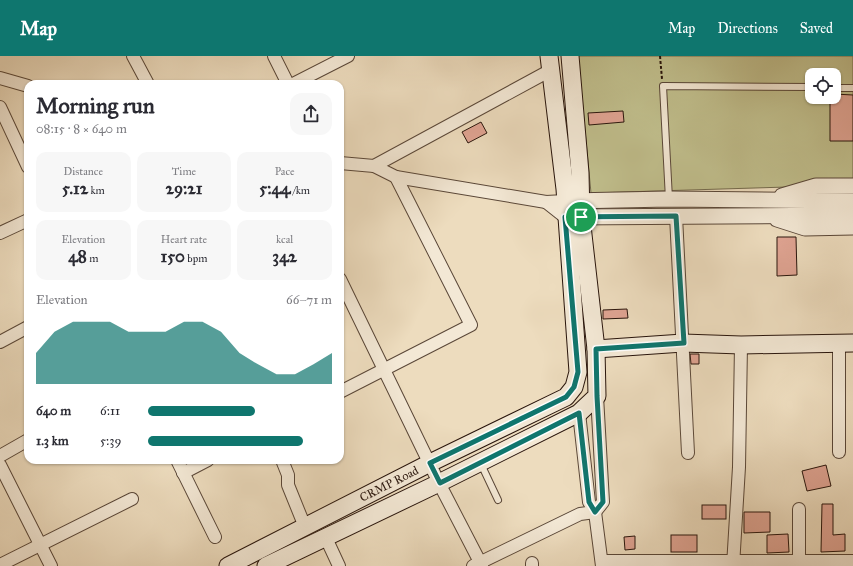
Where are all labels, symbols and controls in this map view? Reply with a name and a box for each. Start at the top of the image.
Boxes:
text: Map [20,17,57,40]
text: Map [668,20,695,37]
text: Directions [717,20,778,37]
text: Saved [800,20,833,37]
map controls [805,68,841,104]
button: locate [805,68,841,104]
text: Morning run [36,92,155,119]
button: share [290,93,332,135]
text: 08:15 · 8 × 640 m [36,121,127,137]
text: Distance [64,165,103,178]
text: Time [172,165,196,178]
text: Pace [275,165,295,178]
text: 5.12 [62,178,88,199]
text: 29:21 [166,178,202,199]
text: 5:44 [259,178,290,199]
text: km [88,184,105,197]
text: /km [290,184,310,197]
pin [564,200,598,234]
icon: arrive [570,206,592,228]
text: Elevation [61,233,105,246]
text: Heart rate [161,233,207,246]
text: kcal [276,233,293,246]
text: 48 [68,246,87,267]
text: 150 [161,246,185,267]
text: 342 [272,246,297,267]
text: m [87,252,98,265]
text: bpm [185,252,207,265]
text: Elevation [36,292,88,308]
text: 66–71 m [286,292,332,308]
text: 640 m [36,403,71,419]
text: 6:11 [100,403,120,419]
text: 1.3 km [36,433,69,449]
text: 5:39 [100,433,122,449]
street label: CRMP Road [357,463,421,505]

